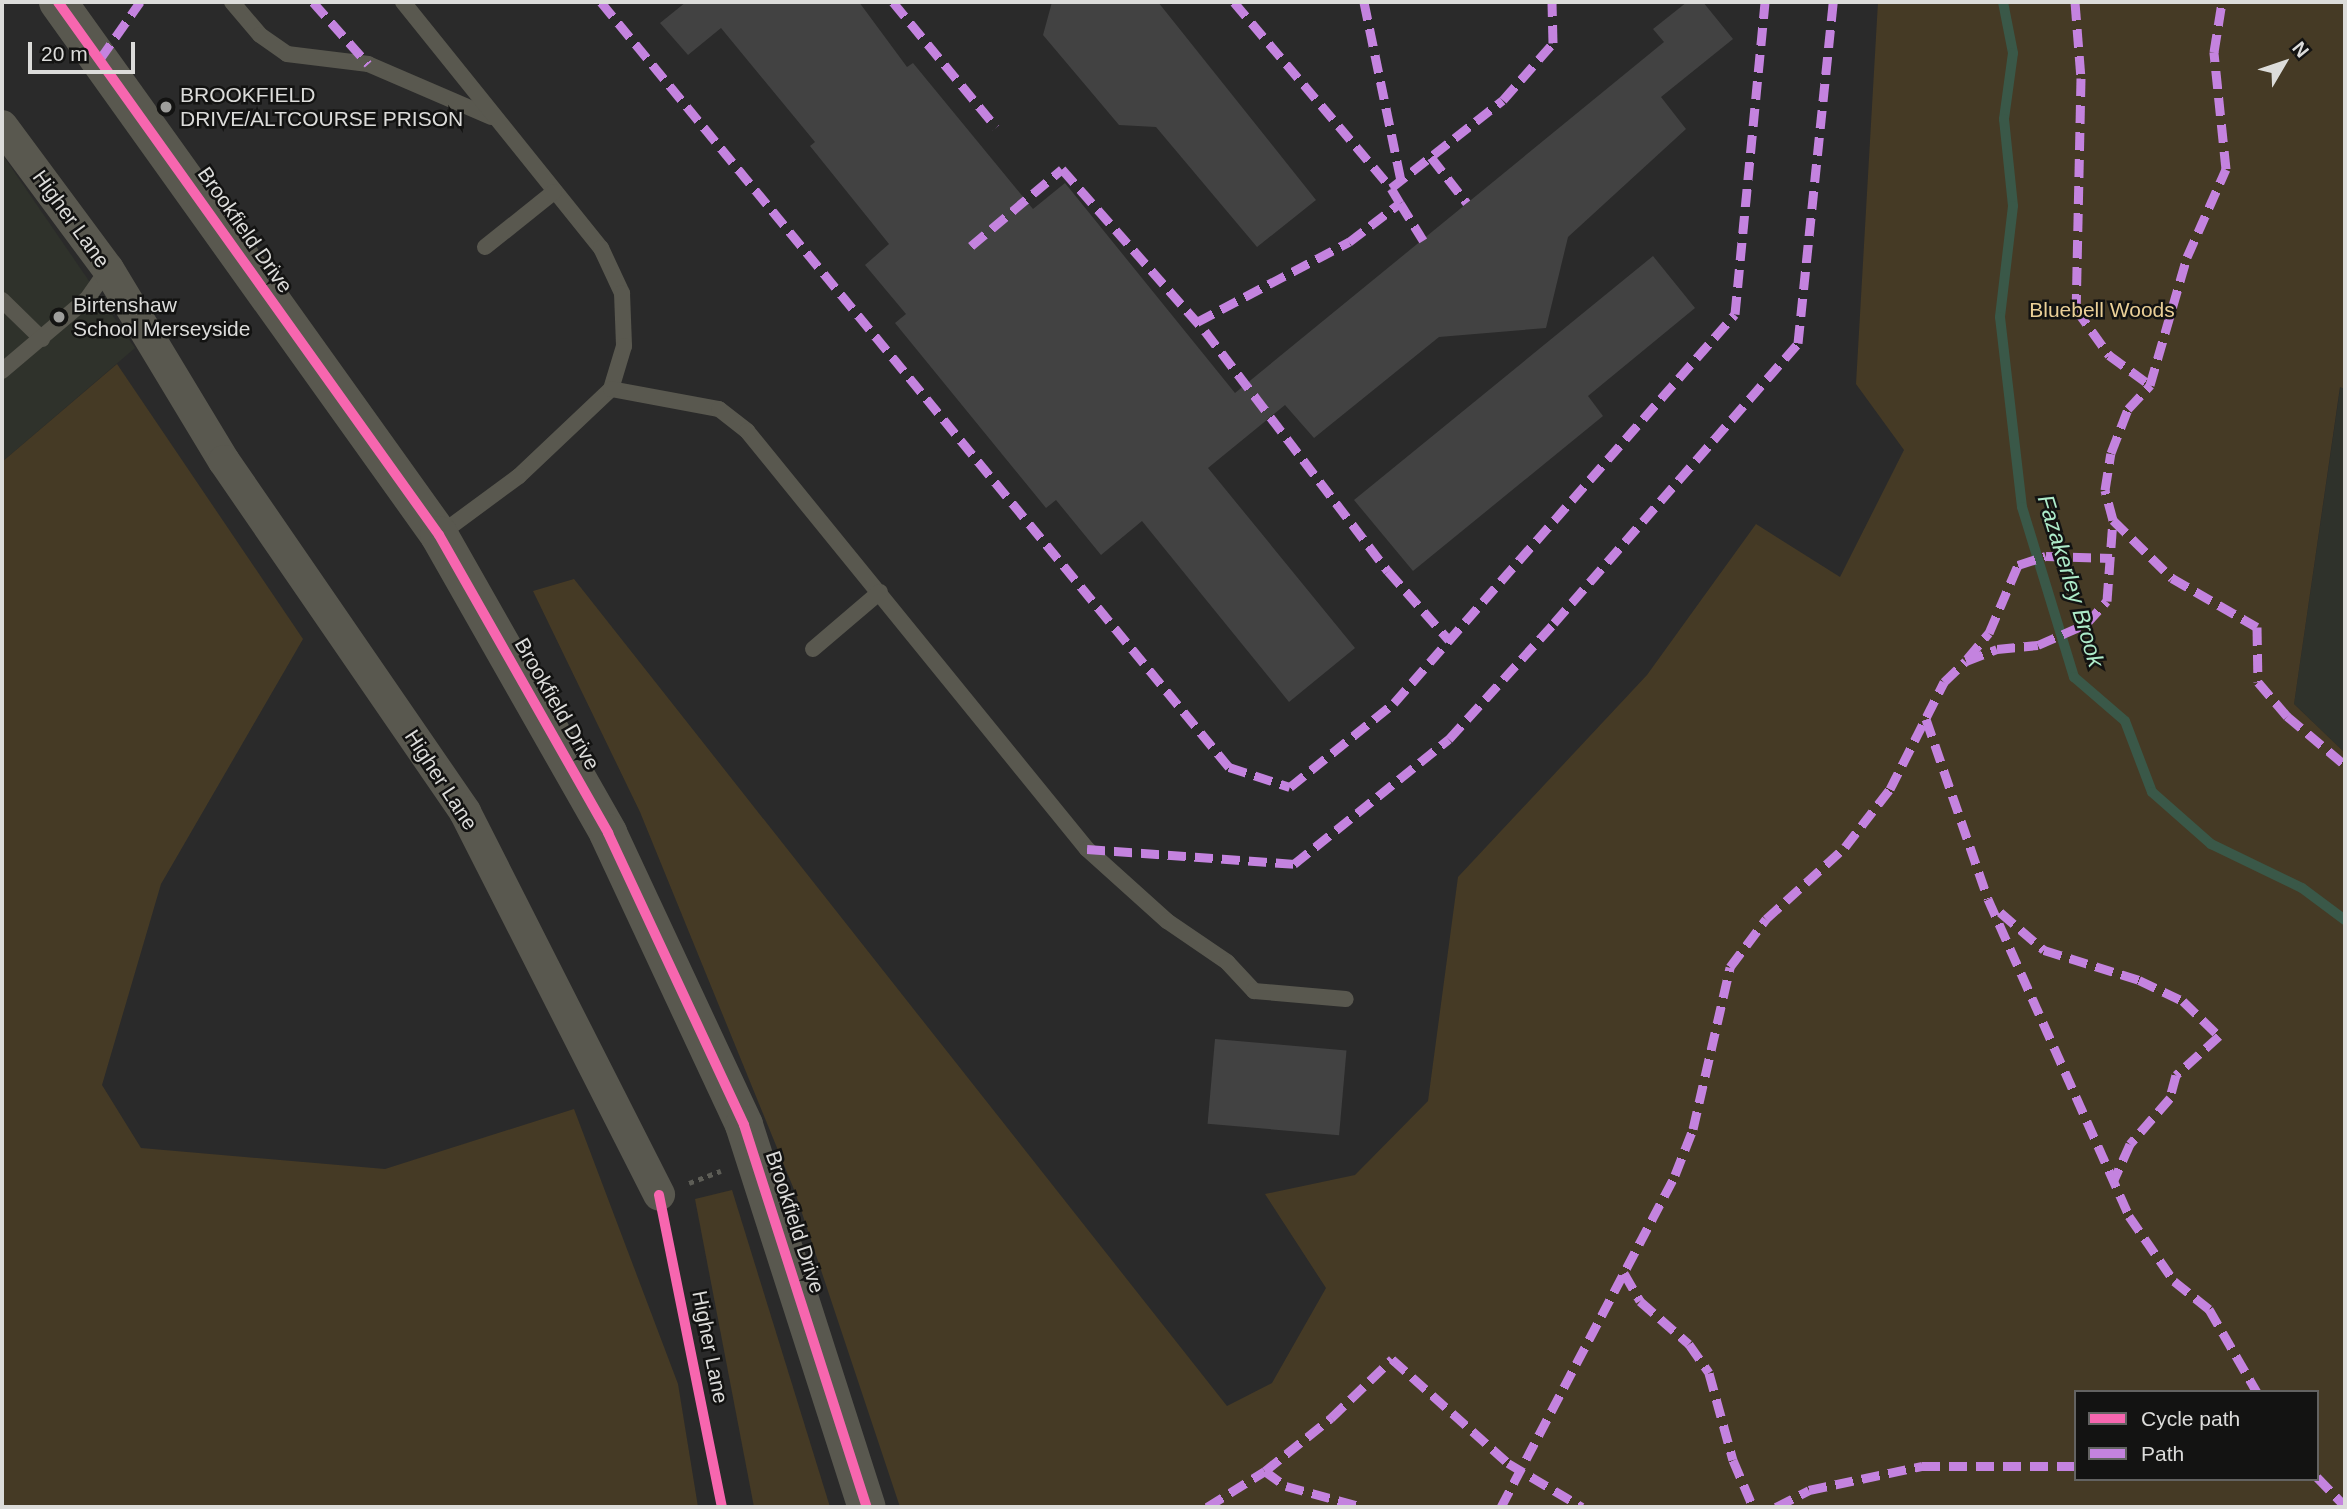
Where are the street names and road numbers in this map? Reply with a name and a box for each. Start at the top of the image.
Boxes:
street label: Brookfield Drive [192,162,298,298]
street label: Higher Lane [27,165,115,273]
street label: Brookfield Drive [509,634,605,774]
street label: Higher Lane [399,725,483,835]
street label: Brookfield Drive [760,1148,830,1296]
street label: Higher Lane [687,1288,733,1406]

